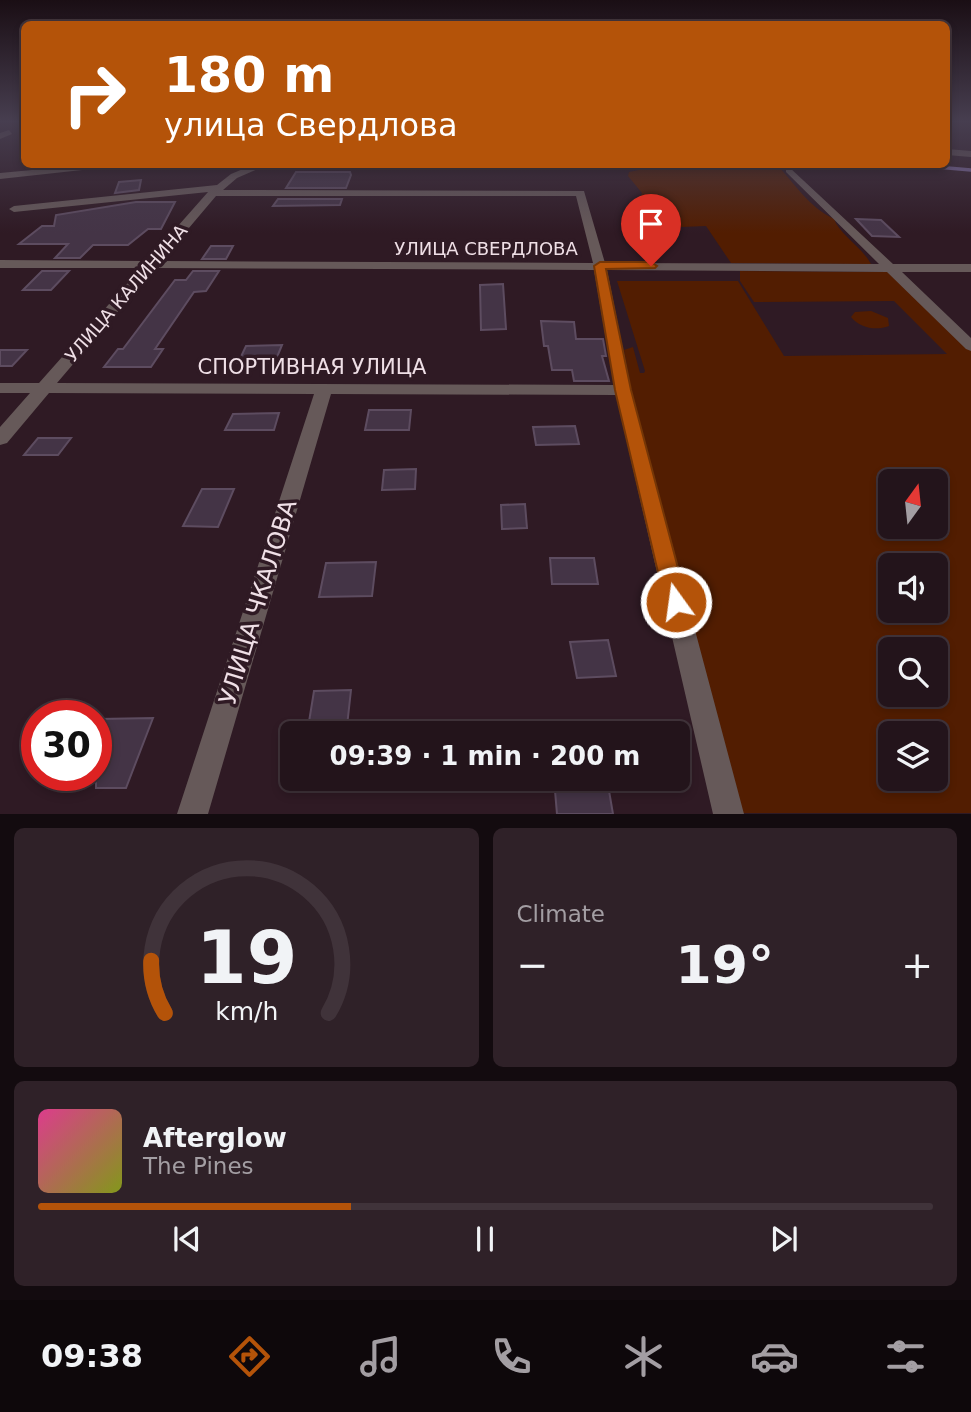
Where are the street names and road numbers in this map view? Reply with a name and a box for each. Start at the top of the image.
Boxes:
street label: УЛИЦА КАЛИНИНА [61,220,192,366]
street label: УЛИЦА СВЕРДЛОВА [394,238,578,259]
street label: СПОРТИВНАЯ УЛИЦА [198,355,427,379]
street label: УЛИЦА ЧКАЛОВА [213,495,303,708]

